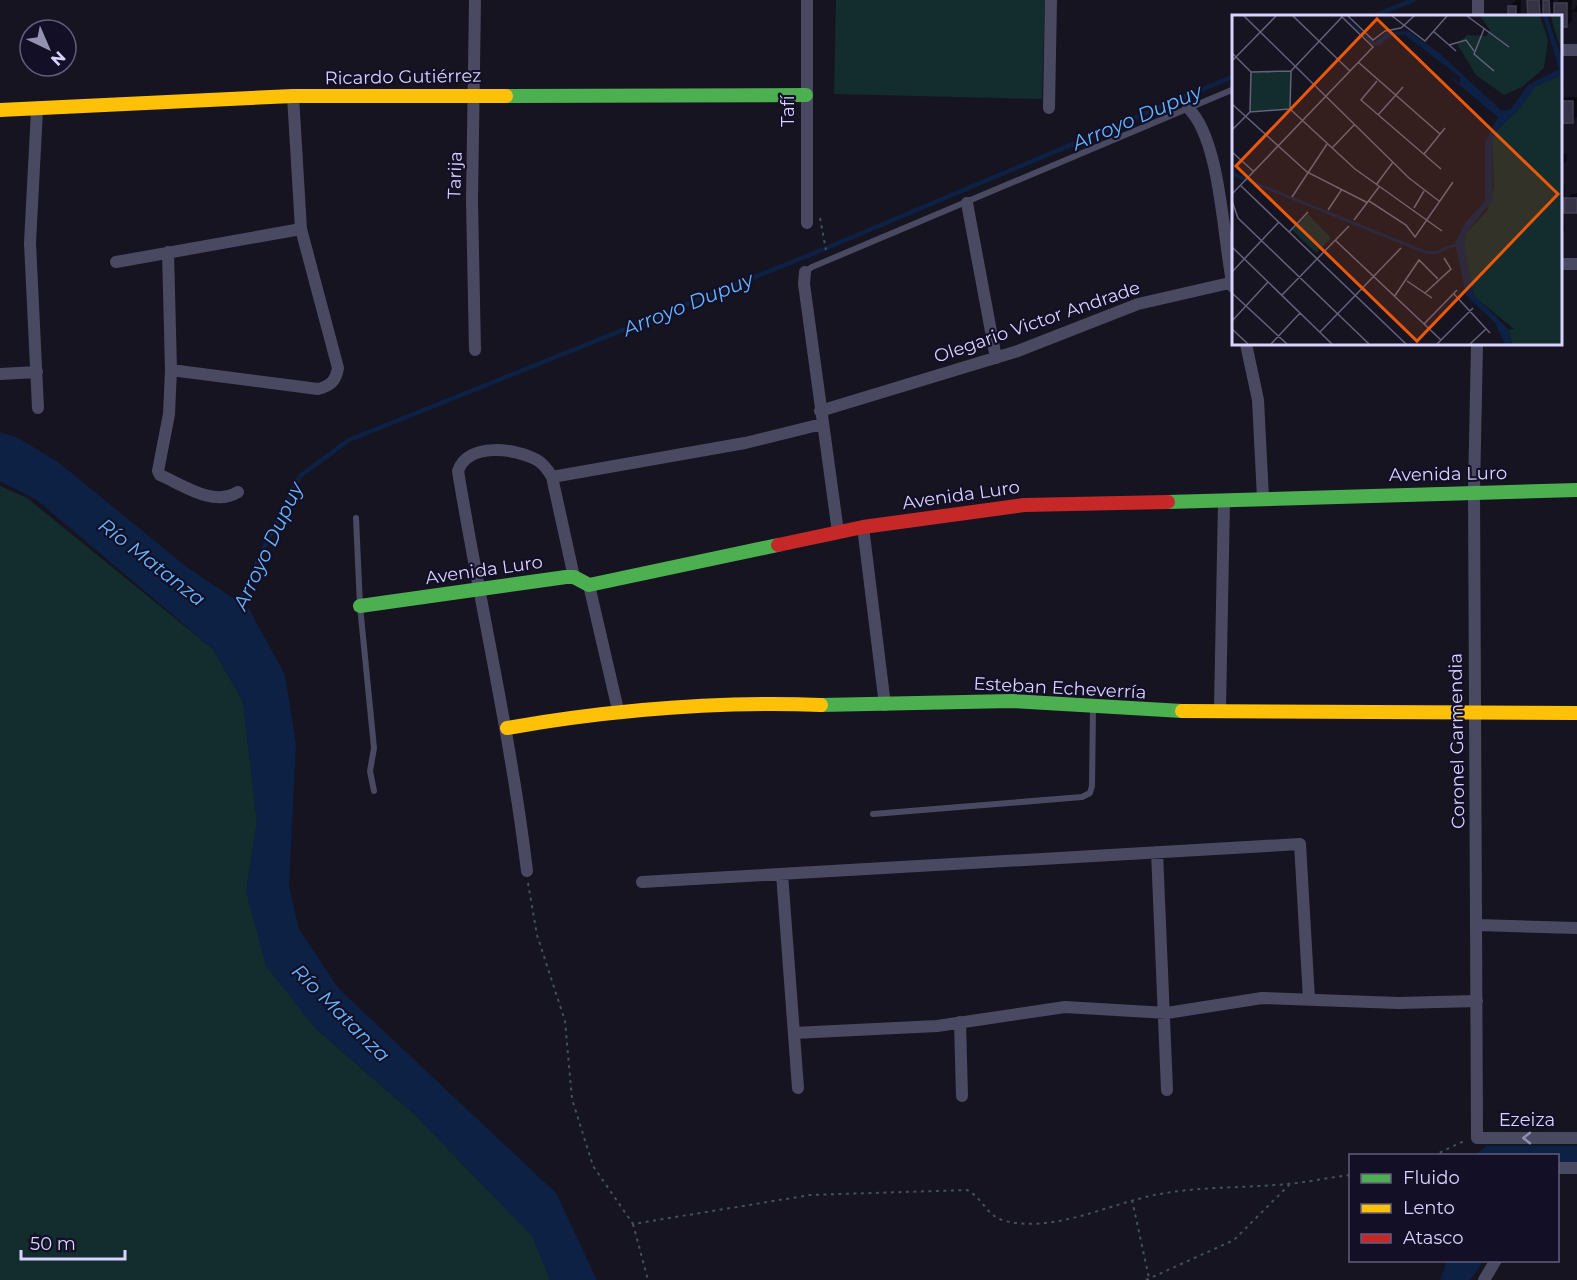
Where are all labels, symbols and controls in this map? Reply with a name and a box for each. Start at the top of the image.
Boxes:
inset map [1232,15,1562,345]
north arrow [18,18,78,78]
text: N [47,47,69,70]
street label: Ricardo Gutiérrez [324,65,482,89]
water label: Arroyo Dupuy [1068,78,1206,155]
street label: Tafí [777,94,799,127]
street label: Tarija [443,151,467,199]
water label: Arroyo Dupuy [618,267,758,341]
street label: Olegario Victor Andrade [931,276,1143,368]
street label: Avenida Luro [1389,462,1507,486]
street label: Avenida Luro [901,476,1021,514]
water label: Arroyo Dupuy [227,477,309,615]
water label: Río Matanza [94,513,210,611]
street label: Avenida Luro [424,551,544,589]
street label: Coronel Garmendia [1444,653,1470,829]
street label: Esteban Echeverría [973,672,1147,704]
water label: Río Matanza [287,959,395,1067]
street label: Ezeiza [1499,1109,1555,1131]
one-way arrow [1523,1132,1532,1144]
legend [1349,1154,1559,1262]
text: Fluido [1403,1167,1460,1189]
text: Lento [1403,1197,1455,1219]
scale bar [21,1223,124,1261]
text: Atasco [1403,1227,1463,1249]
text: 50 m [30,1233,76,1255]

